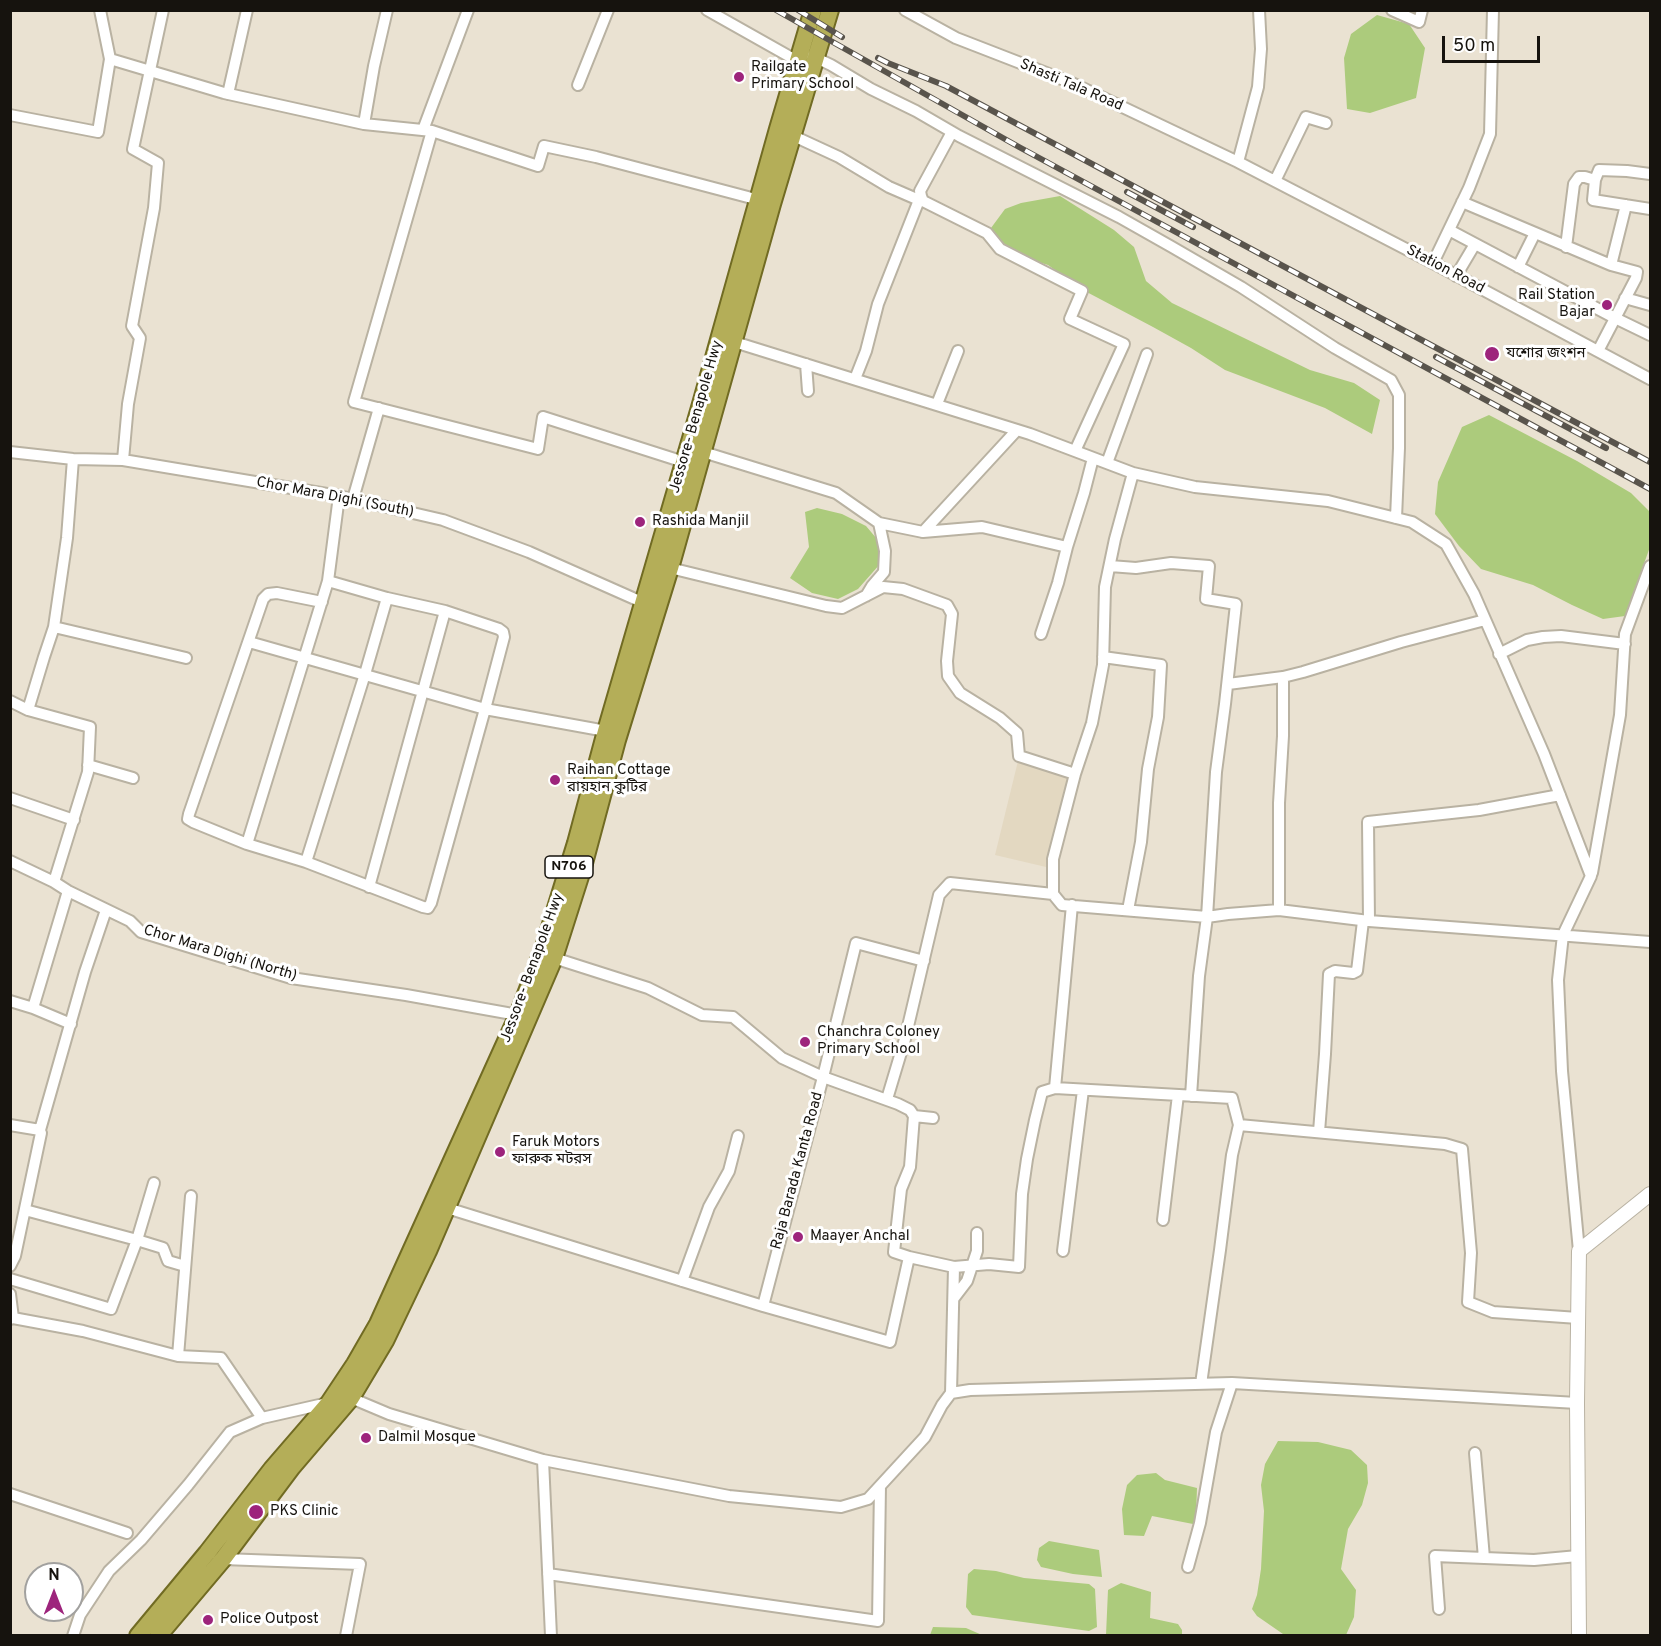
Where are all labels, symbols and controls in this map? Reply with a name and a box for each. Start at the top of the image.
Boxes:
scale bar [1445,24,1542,62]
text: 50 m [1453,35,1495,58]
street label: Shasti Tala Road [1017,56,1125,116]
place label: Railgate Primary School [751,59,854,94]
marker: Railgate Primary School [732,70,746,84]
street label: Station Road [1403,242,1487,298]
place label: Rail Station Bajar [1518,287,1595,322]
marker: Rail Station Bajar [1600,298,1614,312]
street label: Jessore- Benapole Hwy [667,339,727,495]
marker: যশোর জংশন [1483,345,1501,363]
place label: যশোর জংশন [1506,345,1586,363]
street label: Chor Mara Dighi (South) [255,474,415,522]
place label: Rashida Manjil [652,513,749,531]
marker: Rashida Manjil [633,515,647,529]
place label: Raihan Cottage রায়হান কুটির [567,762,671,797]
marker: Raihan Cottage রায়হান কুটির [548,773,562,787]
road number: N706 [545,856,593,878]
street label: Jessore- Benapole Hwy [498,891,568,1045]
street label: Chor Mara Dighi (North) [141,922,299,986]
place label: Chanchra Coloney Primary School [817,1024,940,1059]
marker: Chanchra Coloney Primary School [798,1035,812,1049]
street label: Raja Barada Kanta Road [768,1090,828,1252]
place label: Faruk Motors ফারুক মটরস [512,1134,600,1169]
marker: Faruk Motors ফারুক মটরস [493,1145,507,1159]
place label: Maayer Anchal [810,1228,910,1246]
marker: Maayer Anchal [791,1230,805,1244]
place label: Dalmil Mosque [378,1429,476,1447]
marker: Dalmil Mosque [359,1431,373,1445]
marker: PKS Clinic [247,1503,265,1521]
place label: PKS Clinic [270,1503,339,1521]
north arrow [24,1562,84,1622]
text: N [48,1566,60,1586]
place label: Police Outpost [220,1611,319,1629]
marker: Police Outpost [201,1613,215,1627]

